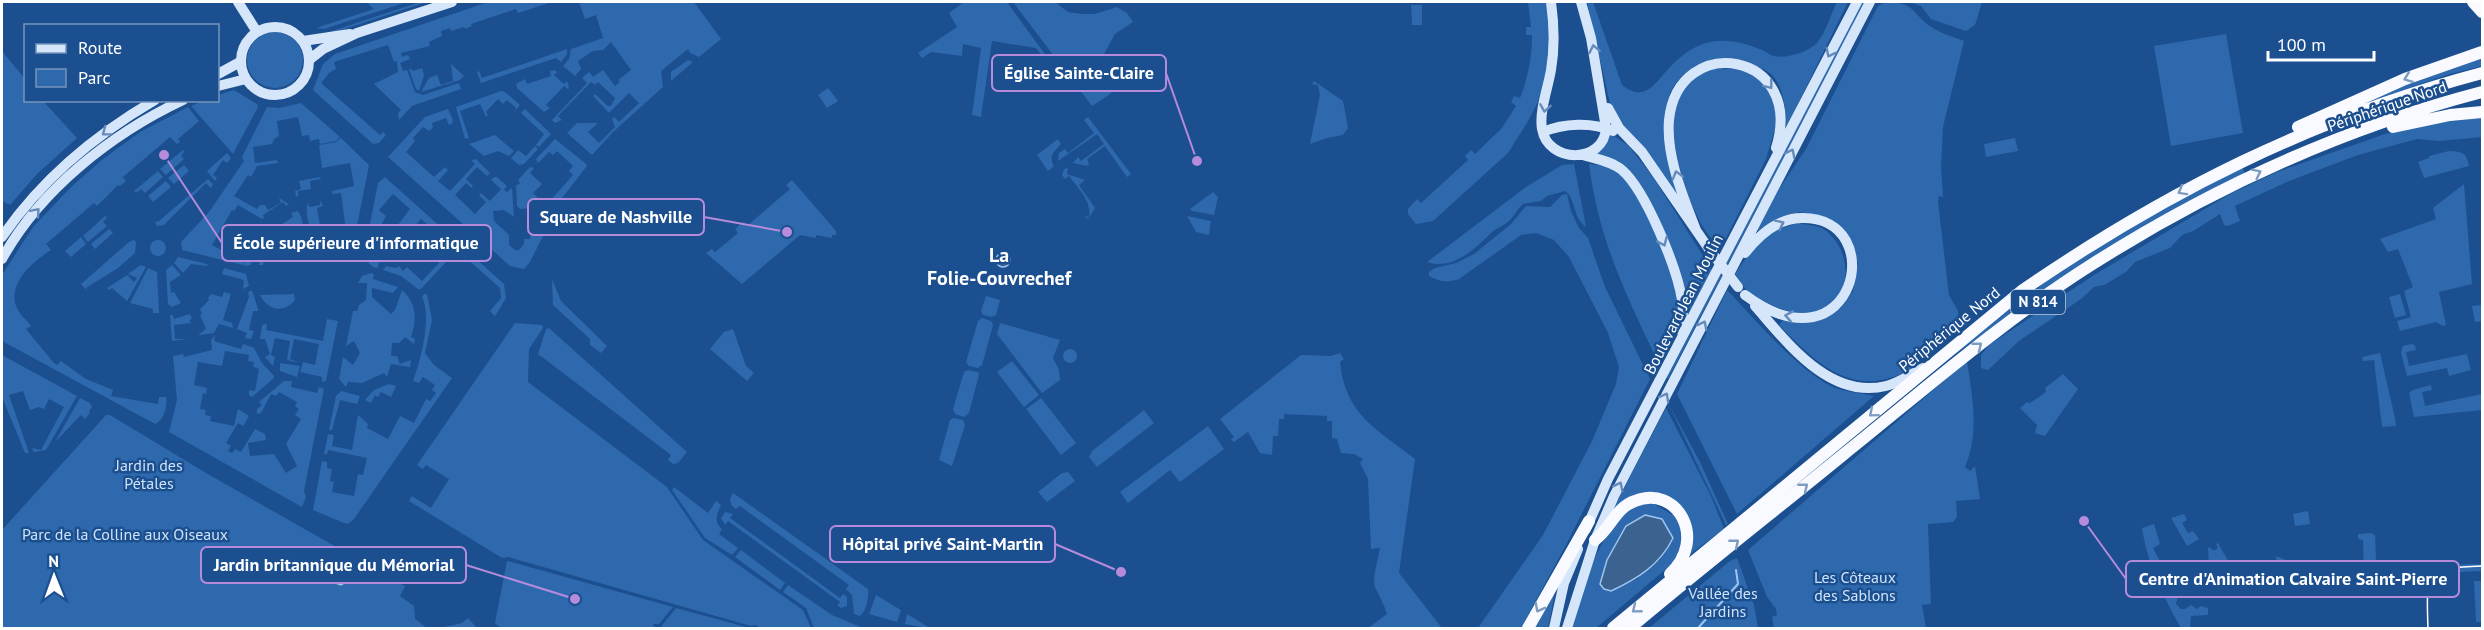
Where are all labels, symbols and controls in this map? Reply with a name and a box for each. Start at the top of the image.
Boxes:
legend [24,24,219,102]
scale bar [2268,24,2374,62]
text: 100 m [2277,33,2326,56]
text: Route [78,36,122,59]
one-way arrow [1588,44,1601,54]
one-way arrow [1826,47,1837,58]
callout: Église Sainte-Claire [992,55,1166,91]
text: Église Sainte-Claire [1004,61,1154,84]
text: Parc [78,66,111,89]
one-way arrow [2403,71,2413,84]
street label: Périphérique Nord [2325,76,2449,136]
one-way arrow [1761,78,1772,89]
one-way arrow [1539,103,1551,113]
one-way arrow [102,125,113,136]
one-way arrow [1784,149,1795,160]
one-way arrow [2251,169,2262,181]
one-way arrow [1672,170,1684,181]
one-way arrow [2178,184,2188,195]
callout: Square de Nashville [528,199,704,235]
text: Square de Nashville [540,205,692,228]
one-way arrow [29,208,40,219]
one-way arrow [1773,219,1784,231]
callout: École supérieure d'informatique [222,225,491,261]
text: École supérieure d'informatique [233,231,479,254]
street label: Boulevard Jean Moulin [1639,231,1727,377]
one-way arrow [1656,236,1668,247]
district label: La Folie-Couvrechef [927,242,1073,291]
street label: Périphérique Nord [1894,282,2004,376]
road number: N 814 [2011,290,2065,314]
one-way arrow [1785,310,1795,323]
one-way arrow [1696,320,1707,331]
one-way arrow [1972,343,1983,354]
one-way arrow [1658,393,1669,404]
one-way arrow [1869,406,1880,417]
park label: Jardin des Pétales [114,455,183,493]
one-way arrow [1612,482,1623,493]
one-way arrow [1797,483,1808,494]
park label: Parc de la Colline aux Oiseaux [22,524,228,544]
callout: Hôpital privé Saint-Martin [830,526,1055,562]
text: Hôpital privé Saint-Martin [843,532,1043,555]
one-way arrow [1729,539,1740,550]
north arrow [24,546,84,606]
callout: Jardin britannique du Mémorial [201,547,466,583]
text: N [48,551,59,571]
text: Jardin britannique du Mémorial [213,553,455,576]
callout: Centre d'Animation Calvaire Saint-Pierre [2126,561,2459,597]
park label: Les Côteaux des Sablons [1814,567,1896,605]
text: Centre d'Animation Calvaire Saint-Pierre [2139,567,2447,590]
park label: Vallée des Jardins [1687,583,1758,621]
one-way arrow [1535,601,1546,612]
one-way arrow [1632,602,1643,613]

